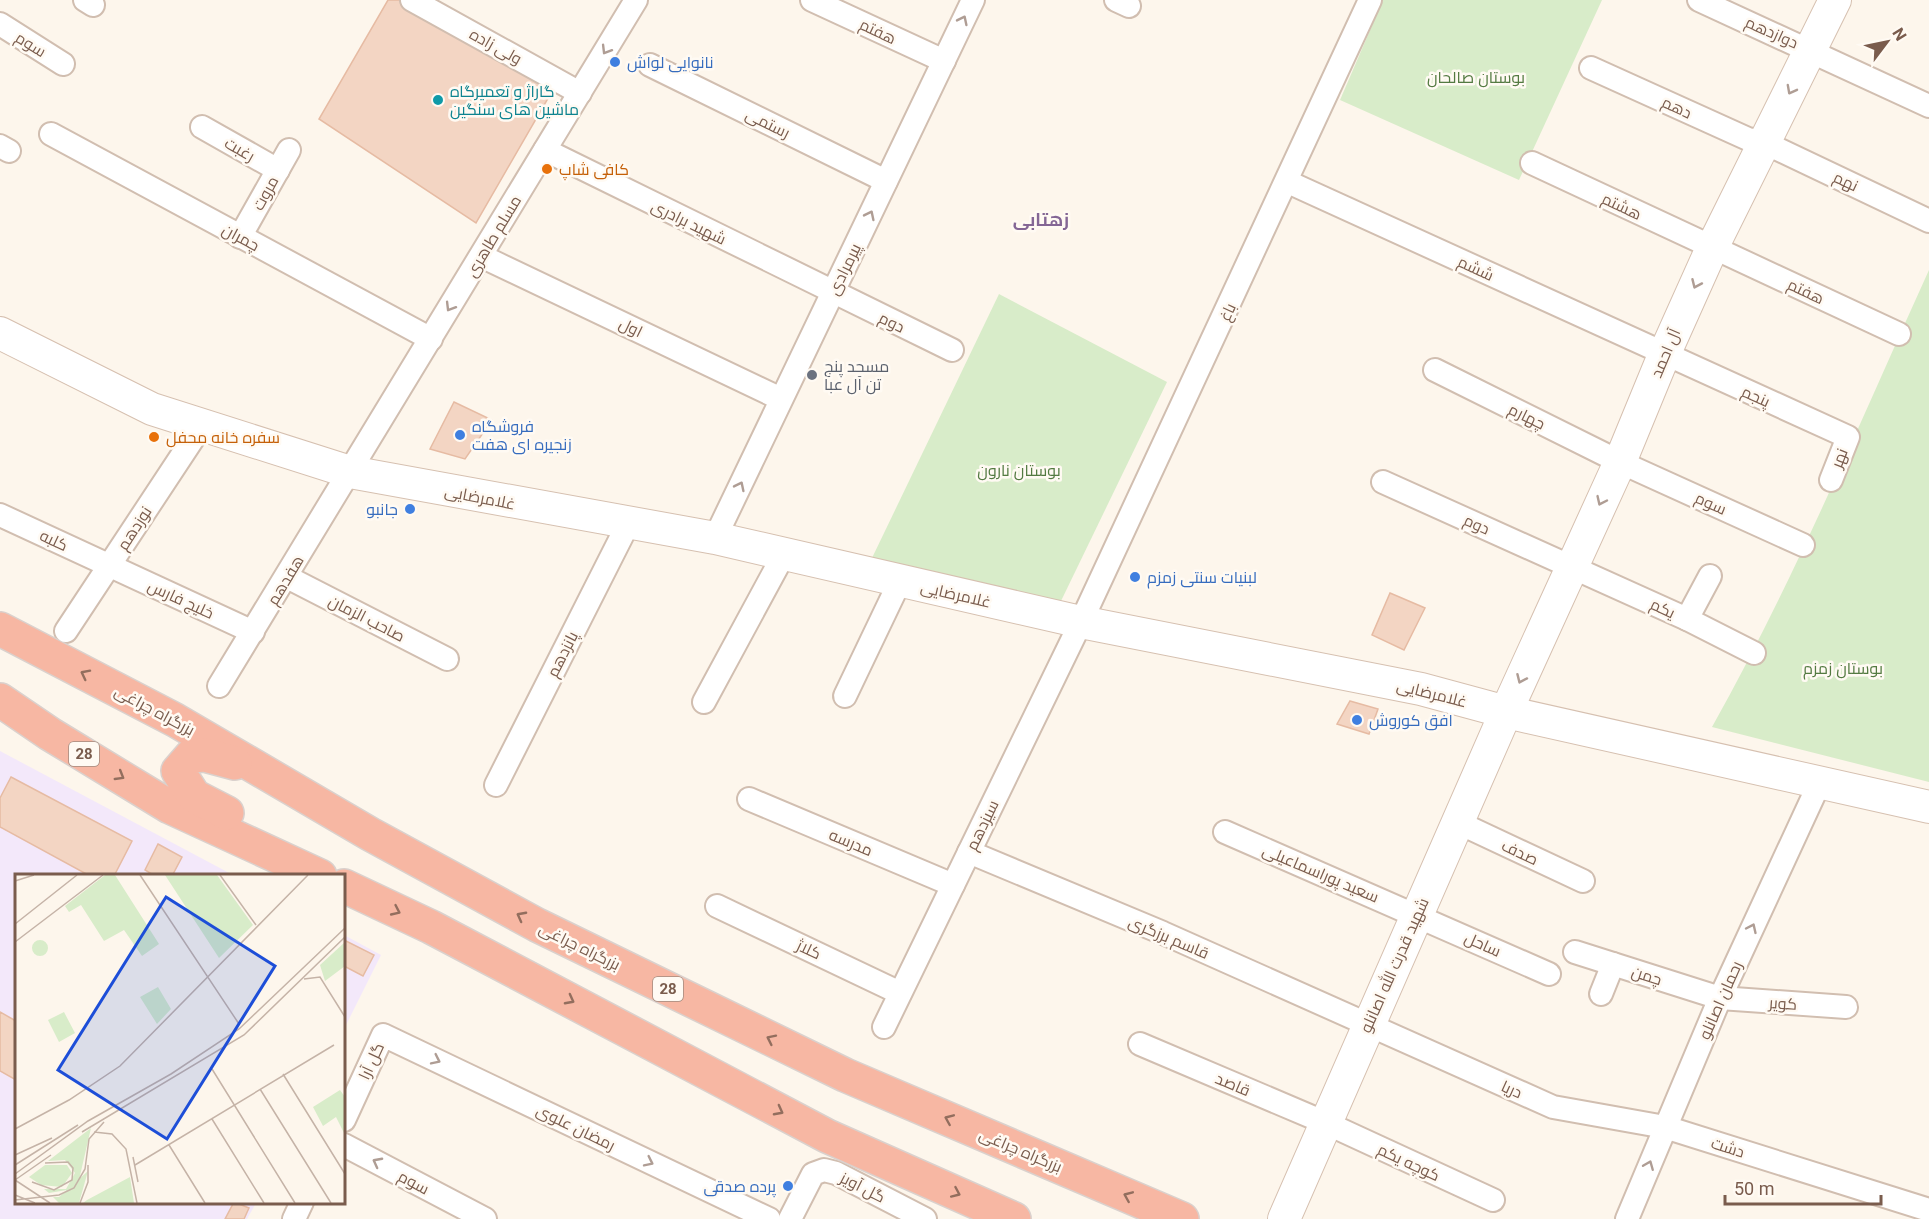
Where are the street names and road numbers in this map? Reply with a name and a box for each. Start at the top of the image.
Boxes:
street label: دوازدهم [1742,12,1801,54]
street label: هفتم [856,15,899,50]
street label: ولی زاده [466,24,525,69]
street label: سوم [11,28,50,63]
street label: دهم [1658,92,1695,124]
street label: رستمی [742,105,793,143]
street label: رغبت [221,133,258,166]
street label: نهم [1829,167,1861,197]
street label: مروت [248,173,283,214]
street label: هشتم [1598,189,1645,226]
street label: مسلم طاهری [462,192,527,282]
street label: شهید برادری [648,196,729,250]
street label: چمران [218,220,263,257]
street label: پیرمرادی [824,240,867,299]
street label: ششم [1454,252,1497,287]
street label: هفتم [1784,275,1827,310]
street label: باغ [1215,300,1242,325]
street label: دوم [875,308,908,339]
street label: اول [616,314,646,342]
street label: آل احمد [1647,325,1685,381]
street label: پنجم [1738,382,1774,413]
street label: چهارم [1504,399,1548,435]
street label: نهر [1827,446,1853,472]
street label: غلامرضایی [443,481,517,515]
street label: سوم [1691,488,1730,521]
street label: نوزدهم [113,503,157,555]
street label: دوم [1460,510,1493,540]
street label: کلبه [37,526,71,555]
street label: هفدهم [263,552,309,610]
street label: خلیج فارس [144,576,217,625]
street label: غلامرضایی [919,577,993,613]
street label: صاحب الزمان [325,591,408,647]
street label: یکم [1646,594,1679,625]
street label: پانزدهم [543,627,584,681]
street label: غلامرضایی [1395,676,1469,712]
street label: بزرگراه چراغی [110,681,198,741]
road number: 28 [69,742,99,766]
street label: سیزدهم [962,797,1005,854]
street label: مدرسه [826,825,875,860]
street label: صدف [1498,836,1541,869]
street label: سعید پوراسماعیلی [1259,840,1382,908]
street label: شهید قدرت الله اصانلو [1355,894,1434,1036]
street label: قاسم برزگری [1125,912,1212,965]
street label: بزرگراه چراغی [535,919,624,976]
street label: ساحل [1461,928,1504,962]
street label: کلاژ [793,935,824,963]
street label: رحمان اصانلو [1695,958,1747,1043]
street label: چمن [1629,962,1664,991]
road number: 28 [653,977,683,1001]
street label: کویر [1767,993,1798,1014]
street label: گل آرا [355,1040,389,1083]
street label: قاصد [1212,1069,1253,1100]
street label: دریا [1498,1077,1525,1102]
street label: رمضان علوی [533,1100,618,1156]
street label: بزرگراه چراغی [976,1125,1065,1178]
street label: دشت [1709,1133,1747,1162]
street label: کوچه یکم [1374,1140,1443,1187]
street label: سوم [394,1166,433,1200]
street label: گل آویز [836,1168,888,1208]

